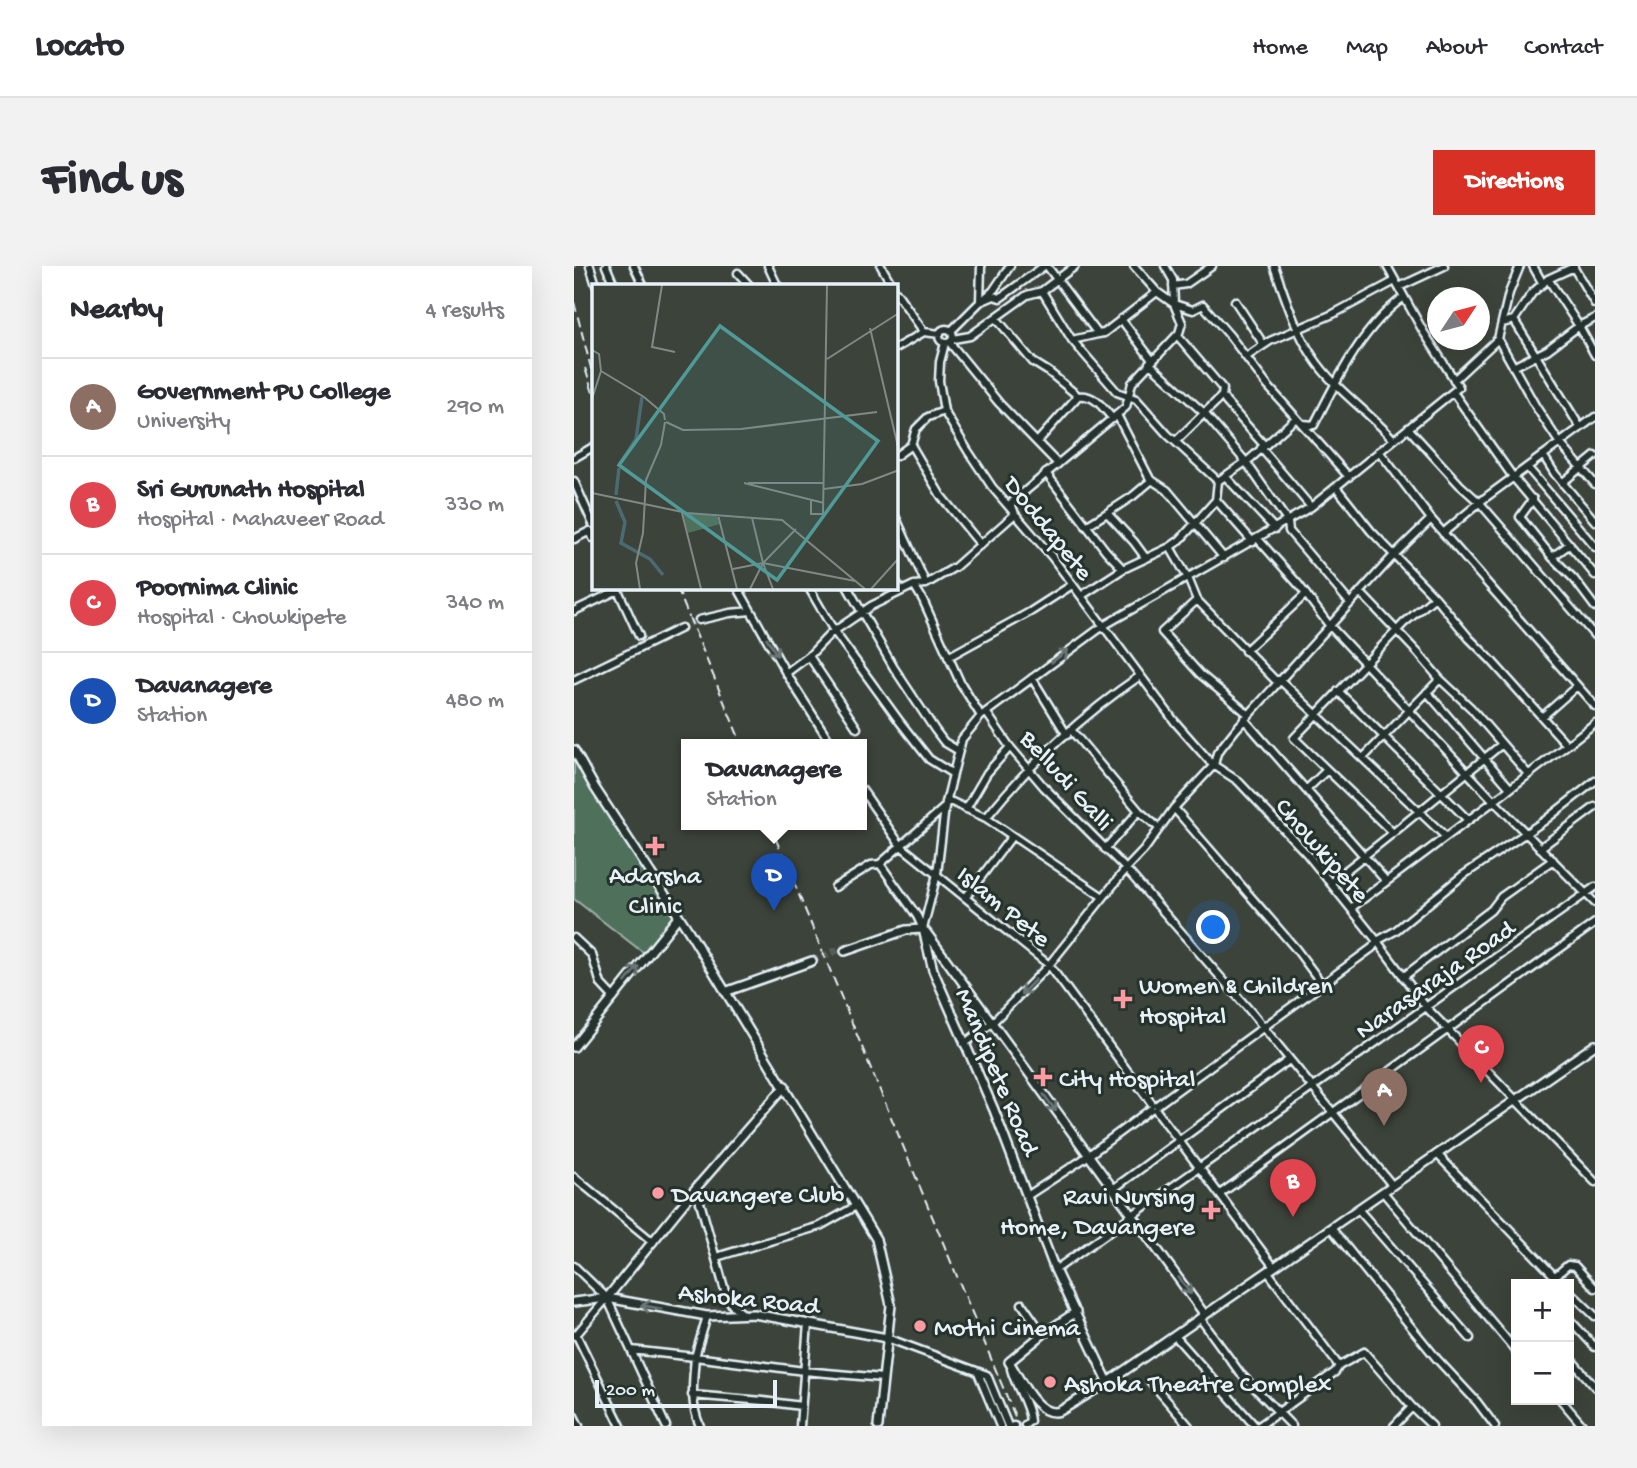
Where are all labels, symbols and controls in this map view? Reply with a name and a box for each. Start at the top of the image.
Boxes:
text: Locato [35,29,124,67]
text: Home [1252,34,1308,63]
text: Map [1346,34,1388,63]
text: About [1426,34,1486,63]
text: Contact [1524,34,1602,63]
button: Directions [1433,150,1595,215]
text: Find us [42,153,182,211]
inset map [592,284,898,590]
north arrow [1427,287,1490,350]
text: Nearby [70,294,163,329]
text: 4 results [425,298,504,325]
text: Government PU College [137,378,391,409]
text: A [86,394,100,421]
text: 290 m [446,394,504,421]
text: University [137,409,231,436]
street label: Doddapete [994,470,1098,589]
text: Sri Gurunath Hospital [137,476,365,507]
text: B [87,492,99,519]
text: 330 m [445,492,504,519]
text: Hospital · Mahaveer Road [137,507,384,534]
text: Poornima Clinic [137,574,297,605]
text: C [87,590,99,617]
text: 340 m [446,590,504,617]
text: Hospital · Chowkipete [137,605,346,632]
one-way arrow [765,637,779,657]
one-way arrow [1050,649,1069,664]
text: Davanagere [137,672,272,703]
text: D [86,688,101,715]
text: 480 m [446,688,504,715]
text: Station [137,703,207,730]
street label: Belludi Galli [1011,724,1118,839]
popup [681,739,867,830]
text: Davanagere [707,756,841,787]
text: Station [707,787,777,814]
street label: Chowkipete [1267,793,1375,911]
marker: Adarsha Clinic [645,836,665,856]
pin: D [751,853,797,911]
street label: Islam Pete [949,861,1056,956]
place label: Adarsha Clinic [609,863,703,924]
your location [1196,910,1230,944]
street label: Narasaraja Road [1351,914,1524,1048]
one-way arrow [624,966,640,984]
place label: Women & Children Hospital [1139,973,1333,1034]
one-way arrow [1019,978,1036,995]
street label: Mandipete Road [946,984,1045,1163]
marker: Women & Children Hospital [1113,989,1133,1009]
pin: C [1458,1025,1504,1083]
place label: City Hospital [1059,1066,1195,1097]
marker: City Hospital [1033,1067,1053,1087]
pin: A [1361,1068,1407,1126]
one-way arrow [1043,1093,1058,1112]
pin: B [1270,1159,1316,1217]
place label: Davangere Club [670,1182,845,1213]
place label: Ravi Nursing Home, Davangere [1000,1184,1196,1245]
marker: Davangere Club [650,1185,666,1201]
marker: Ravi Nursing Home, Davangere [1201,1200,1221,1220]
one-way arrow [1177,1276,1192,1295]
street label: Ashoka Road [677,1279,822,1324]
map controls [1511,1279,1574,1405]
button: + [1511,1279,1574,1342]
one-way arrow [640,1300,663,1313]
place label: Mothi Cinema [934,1315,1082,1346]
marker: Mothi Cinema [912,1318,928,1334]
button: − [1511,1342,1574,1405]
place label: Ashoka Theatre Complex [1064,1371,1332,1402]
marker: Ashoka Theatre Complex [1042,1374,1058,1390]
scale bar [595,1377,777,1409]
text: 200 m [606,1380,655,1403]

